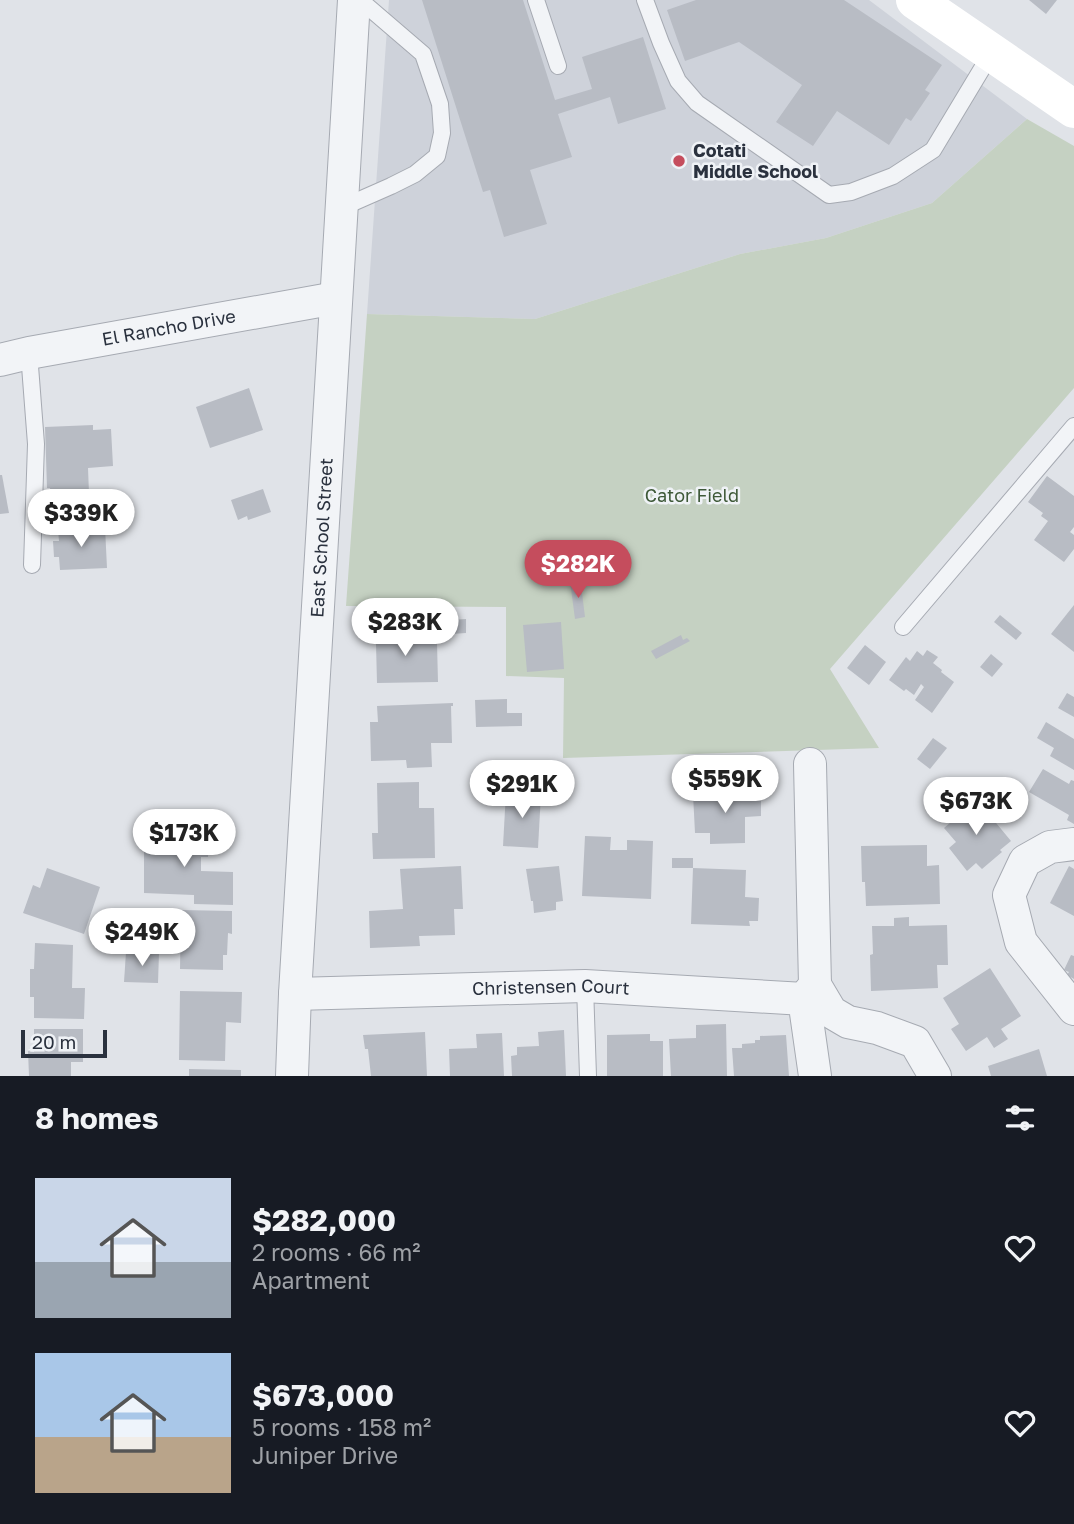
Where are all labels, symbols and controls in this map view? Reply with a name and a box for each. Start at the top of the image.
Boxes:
place label: Cotati Middle School [693,139,818,182]
marker: Cotati Middle School [671,153,687,169]
street label: El Rancho Drive [100,304,237,350]
street label: East School Street [305,457,337,618]
park label: Cator Field [645,484,739,506]
pin: $339K [32,490,130,549]
text: $339K [44,498,118,526]
pin: $282K [529,540,627,600]
text: $282K [541,549,615,577]
pin: $283K [356,598,454,658]
text: $283K [368,607,442,635]
pin: $559K [676,756,774,815]
pin: $291K [473,760,571,820]
text: $559K [688,764,762,792]
text: $291K [486,769,558,797]
pin: $673K [927,778,1025,837]
text: $673K [939,786,1013,814]
pin: $173K [135,810,233,869]
text: $173K [149,818,219,846]
pin: $249K [93,908,191,968]
text: $249K [104,917,180,945]
street label: Christensen Court [472,974,630,999]
scale bar [21,1027,107,1059]
text: 20 m [32,1030,76,1053]
icon: filters [1001,1099,1039,1137]
text: 8 homes [35,1100,159,1136]
text: $282,000 [252,1202,396,1238]
icon: home [91,1206,175,1290]
icon: heart [1001,1229,1039,1267]
text: 2 rooms · 66 m² [252,1238,421,1266]
text: Apartment [252,1266,370,1294]
text: $673,000 [252,1377,394,1413]
icon: home [91,1381,175,1465]
icon: heart [1001,1404,1039,1442]
text: 5 rooms · 158 m² [252,1413,431,1441]
text: Juniper Drive [252,1441,398,1469]

